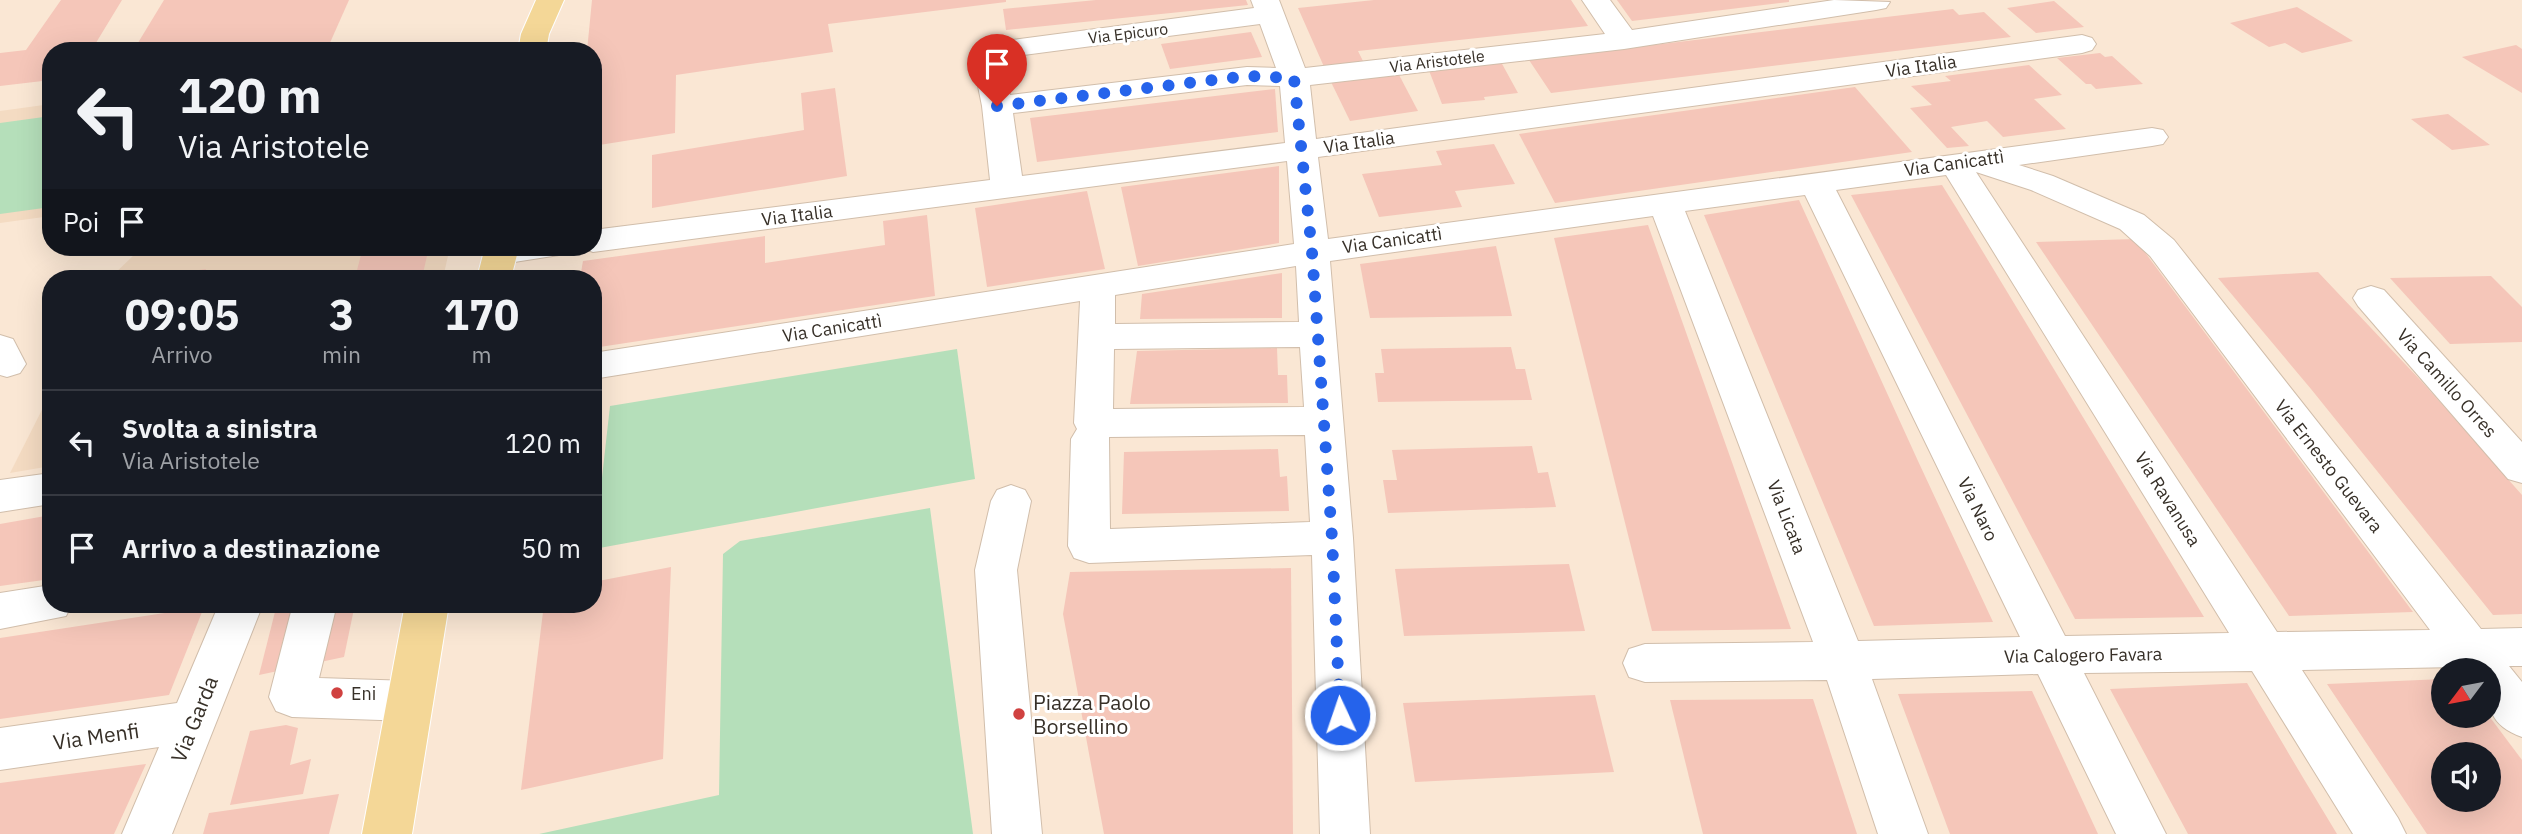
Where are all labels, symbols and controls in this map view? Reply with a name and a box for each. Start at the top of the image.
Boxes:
street label: Via Epicuro [1087,18,1169,48]
pin [967,34,1027,106]
icon: arrive [978,45,1016,83]
street label: Via Aristotele [1388,45,1486,77]
street label: Via Italia [1884,50,1958,82]
text: 120 m [178,63,322,126]
icon: left [63,70,154,161]
text: Via Aristotele [178,125,370,167]
street label: Via Italia [1322,126,1396,158]
street label: Via Canicattì [1903,145,2005,181]
street label: Via Italia [760,199,834,231]
icon: arrive [113,203,151,241]
text: Poi [63,205,99,239]
street label: Via Canicattì [1341,222,1443,258]
text: 09:05 [125,287,239,342]
text: 3 [329,287,354,342]
text: 170 [444,287,519,342]
street label: Via Canicattì [781,309,883,347]
street label: Via Camillo Orres [2392,324,2502,442]
text: Arrivo [151,339,213,369]
text: min [322,339,361,369]
text: m [471,339,492,369]
street label: Via Ernesto Guevara [2270,395,2388,537]
text: Svolta a sinistra [122,411,318,445]
icon: left [63,424,101,462]
text: 120 m [505,426,581,460]
text: Via Aristotele [122,445,260,475]
street label: Via Ravanusa [2130,447,2206,551]
street label: Via Naro [1953,473,2003,545]
street label: Via Licata [1762,477,1812,558]
icon: arrive [63,529,101,567]
text: Arrivo a destinazione [122,531,380,565]
text: 50 m [521,531,581,565]
street label: Via Calogero Favara [2004,642,2163,668]
north arrow [2431,658,2501,728]
map controls [2431,658,2501,812]
street label: Via Garda [164,672,224,766]
position arrow [1303,678,1377,752]
place label: Eni [351,682,376,705]
marker: Eni [329,685,345,701]
place label: Piazza Paolo Borsellino [1033,688,1151,740]
marker: Piazza Paolo Borsellino [1011,706,1027,722]
street label: Via Menfi [51,716,141,756]
button: sound [2431,742,2501,812]

